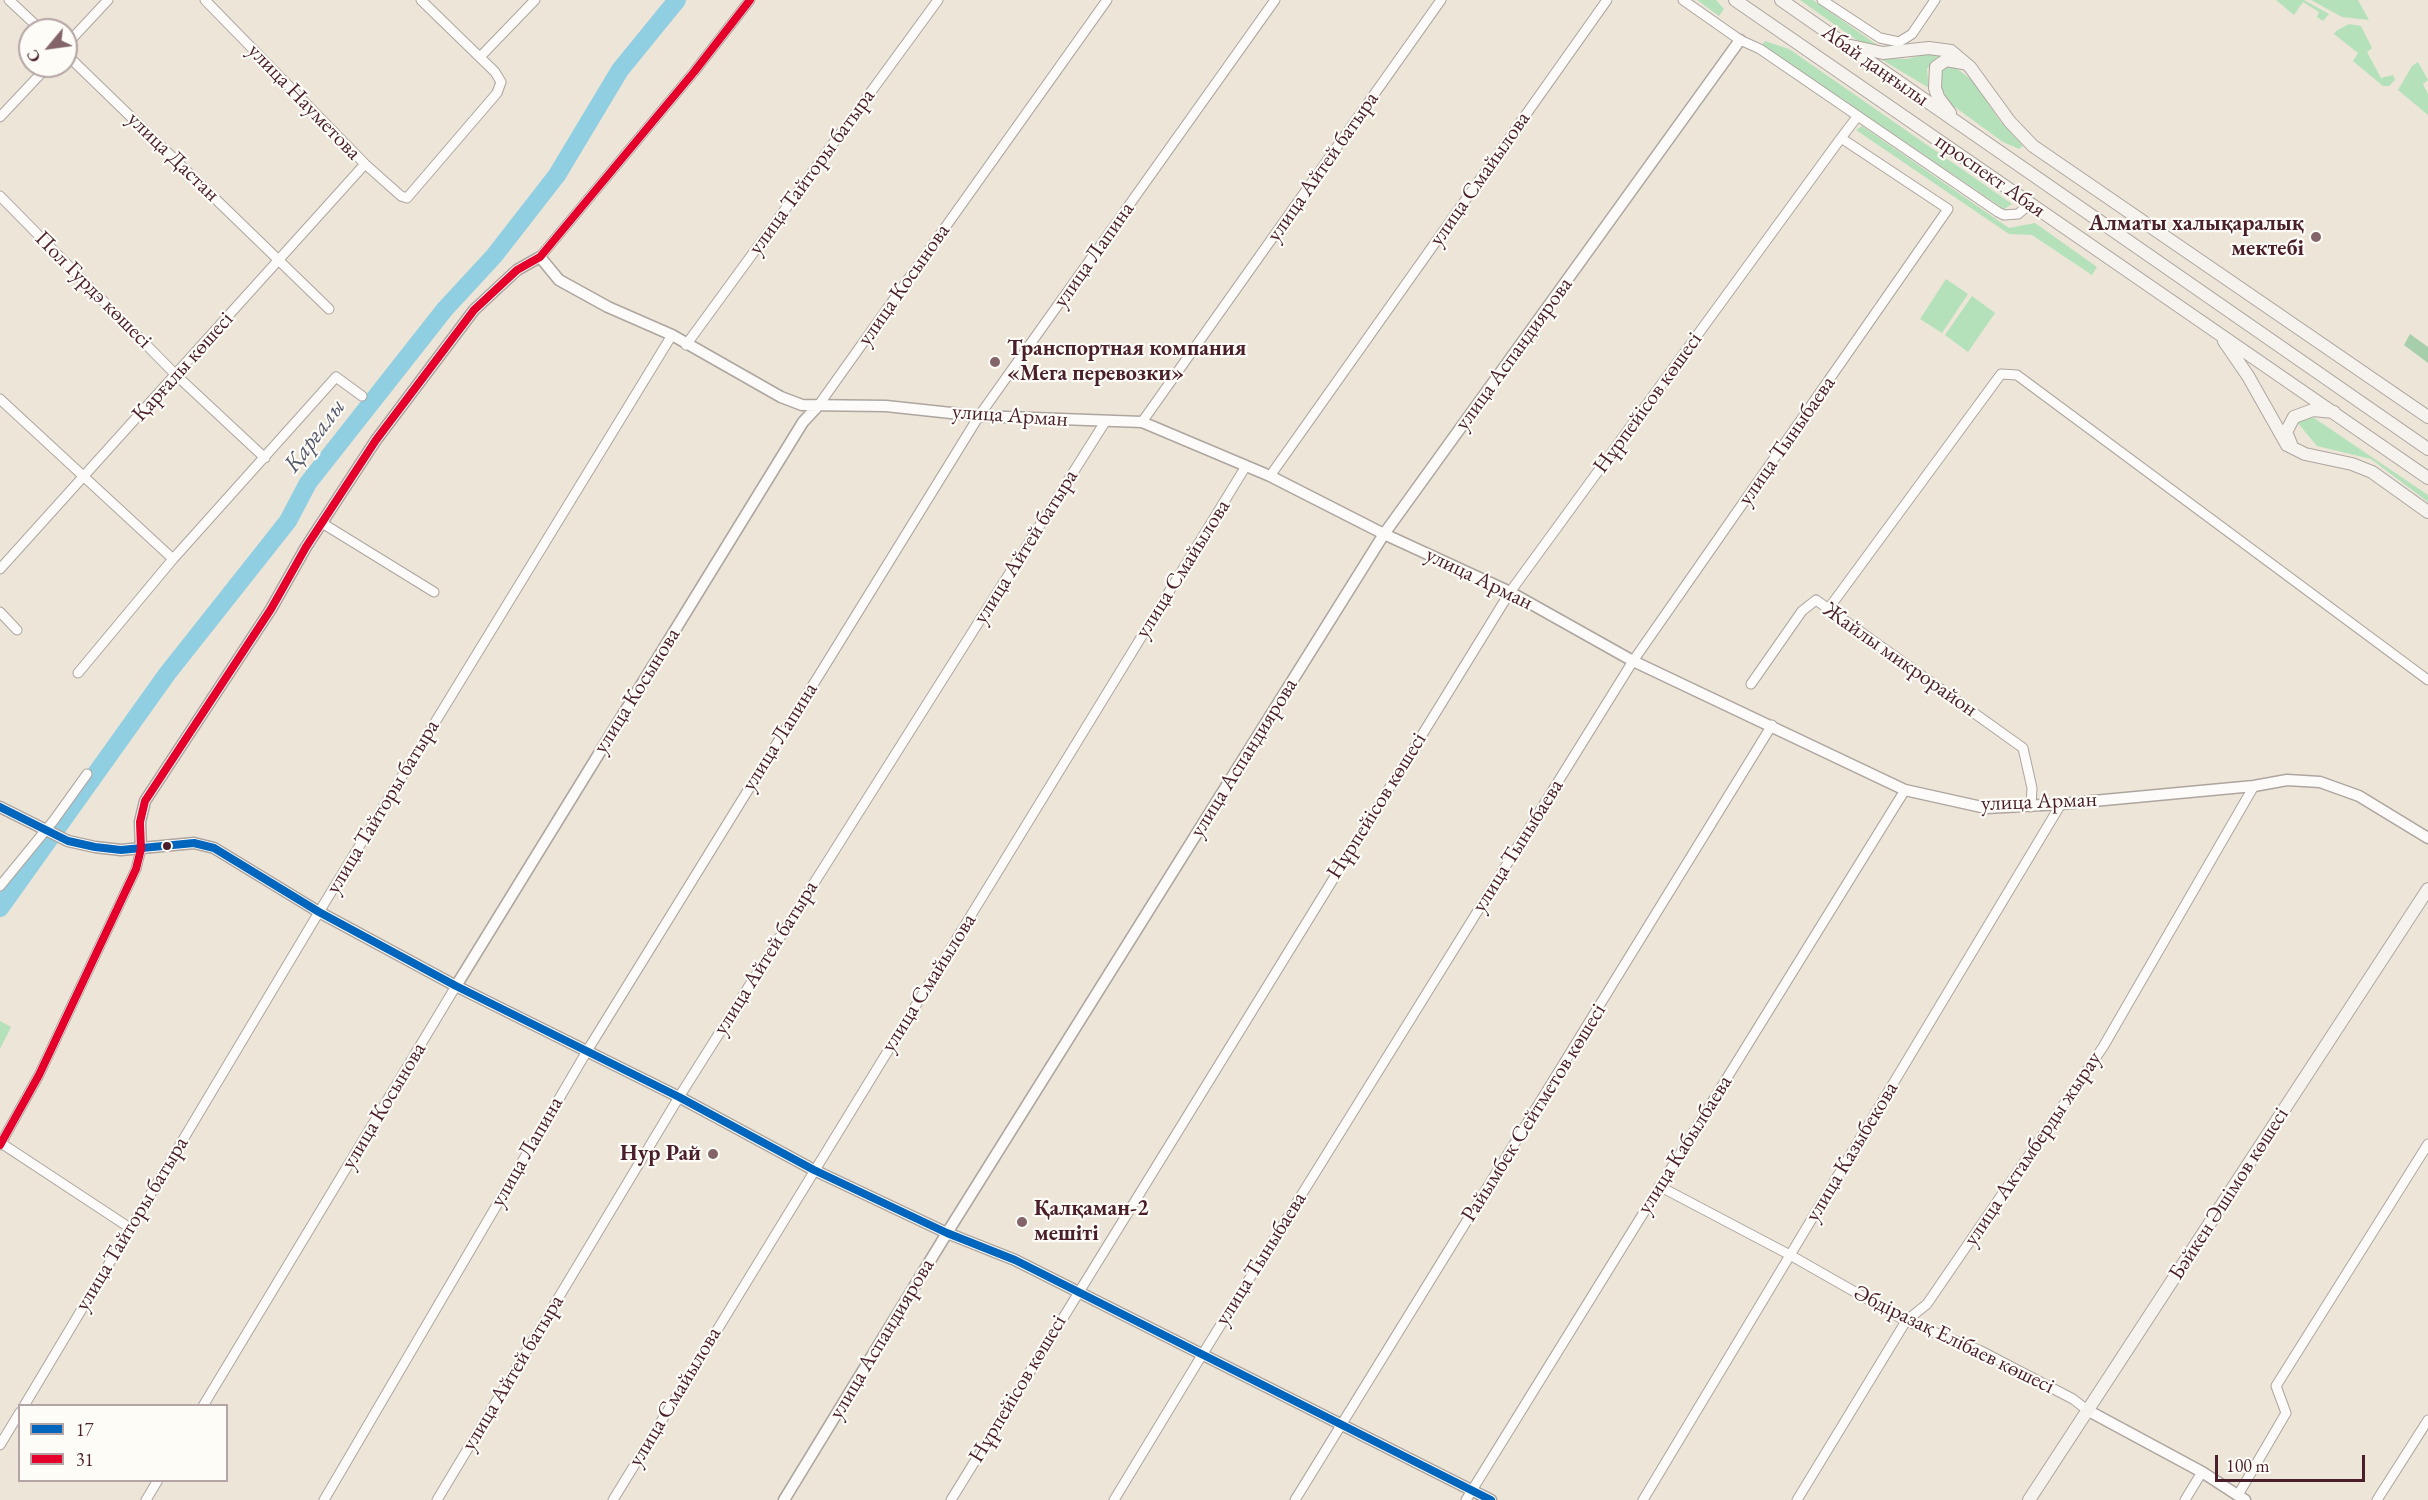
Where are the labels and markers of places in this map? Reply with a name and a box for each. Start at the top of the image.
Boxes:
place label: Алматы халықаралық мектебі [2089,211,2304,262]
marker: Алматы халықаралық мектебі [2309,230,2323,244]
place label: Транспортная компания «Мега перевозки» [1007,336,1246,388]
marker: Транспортная компания «Мега перевозки» [988,355,1002,369]
unlabelled marker [161,840,173,852]
place label: Нур Рай [620,1141,701,1167]
marker: Нур Рай [706,1147,720,1161]
place label: Қалқаман-2 мешіті [1034,1196,1149,1248]
marker: Қалқаман-2 мешіті [1015,1215,1029,1229]

